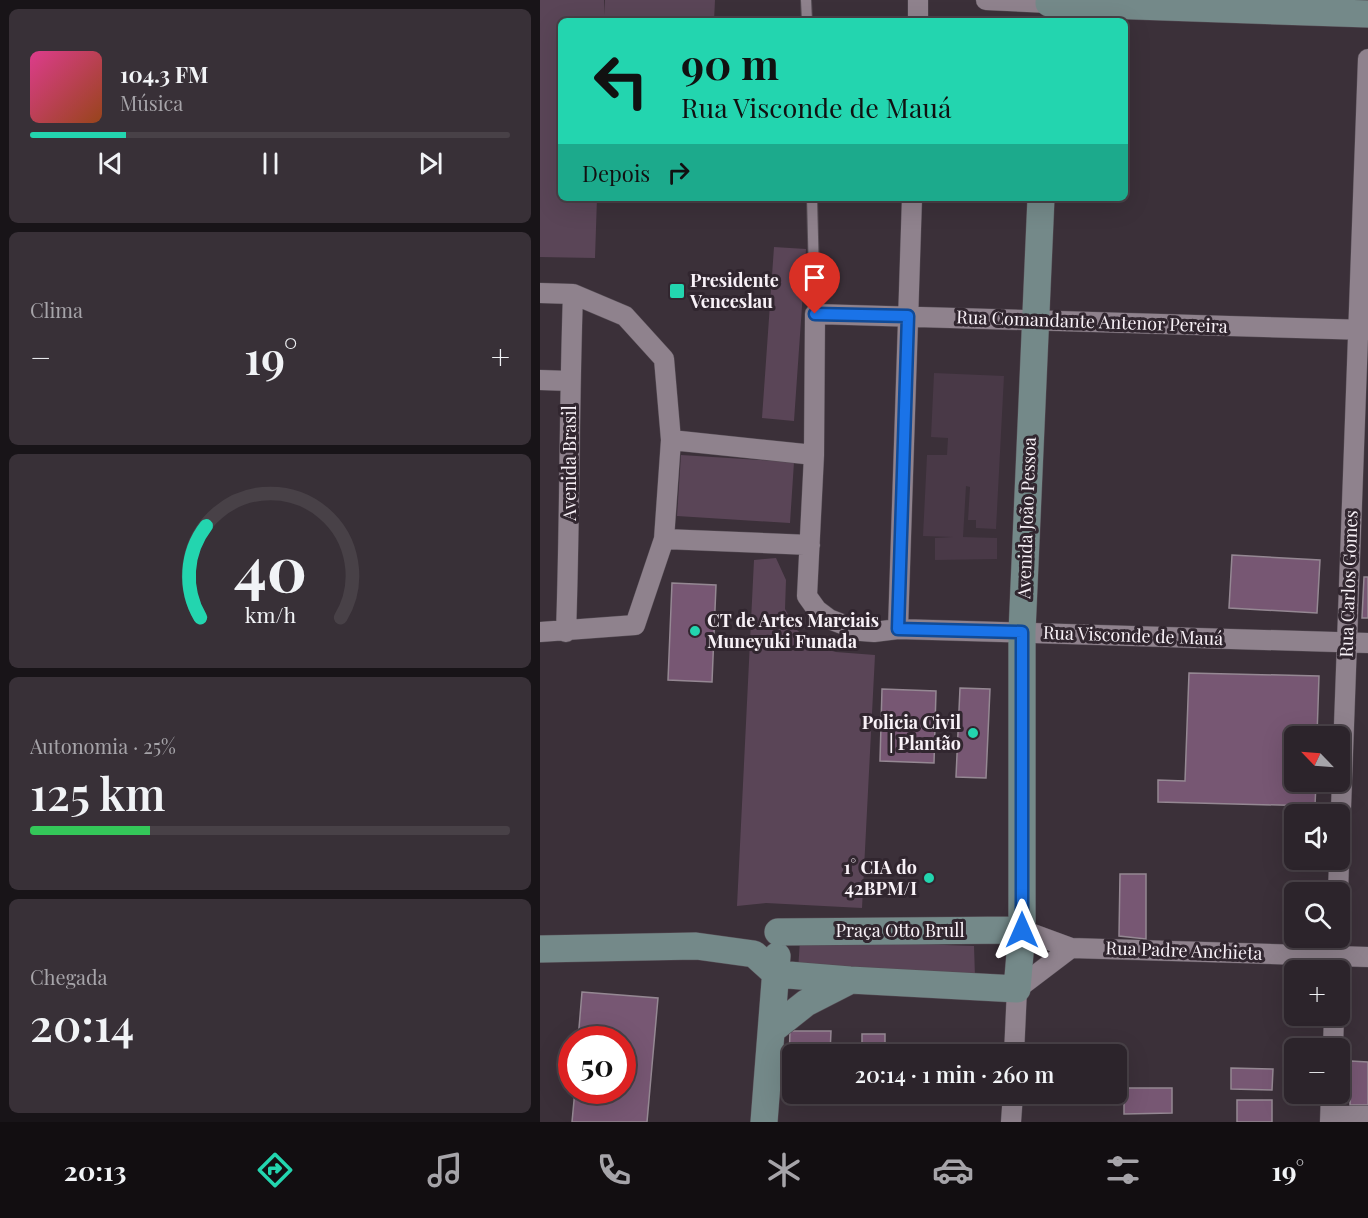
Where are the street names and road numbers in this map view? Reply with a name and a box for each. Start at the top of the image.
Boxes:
street label: Rua Comandante Antenor Pereira [956,304,1228,338]
street label: Avenida Brasil [557,405,581,522]
street label: Avenida João Pessoa [1011,437,1041,600]
street label: Rua Carlos Gomes [1333,510,1363,658]
street label: Rua Visconde de Mauá [1043,620,1224,650]
street label: Praça Otto Brull [835,918,965,942]
street label: Rua Padre Anchieta [1105,935,1263,965]

